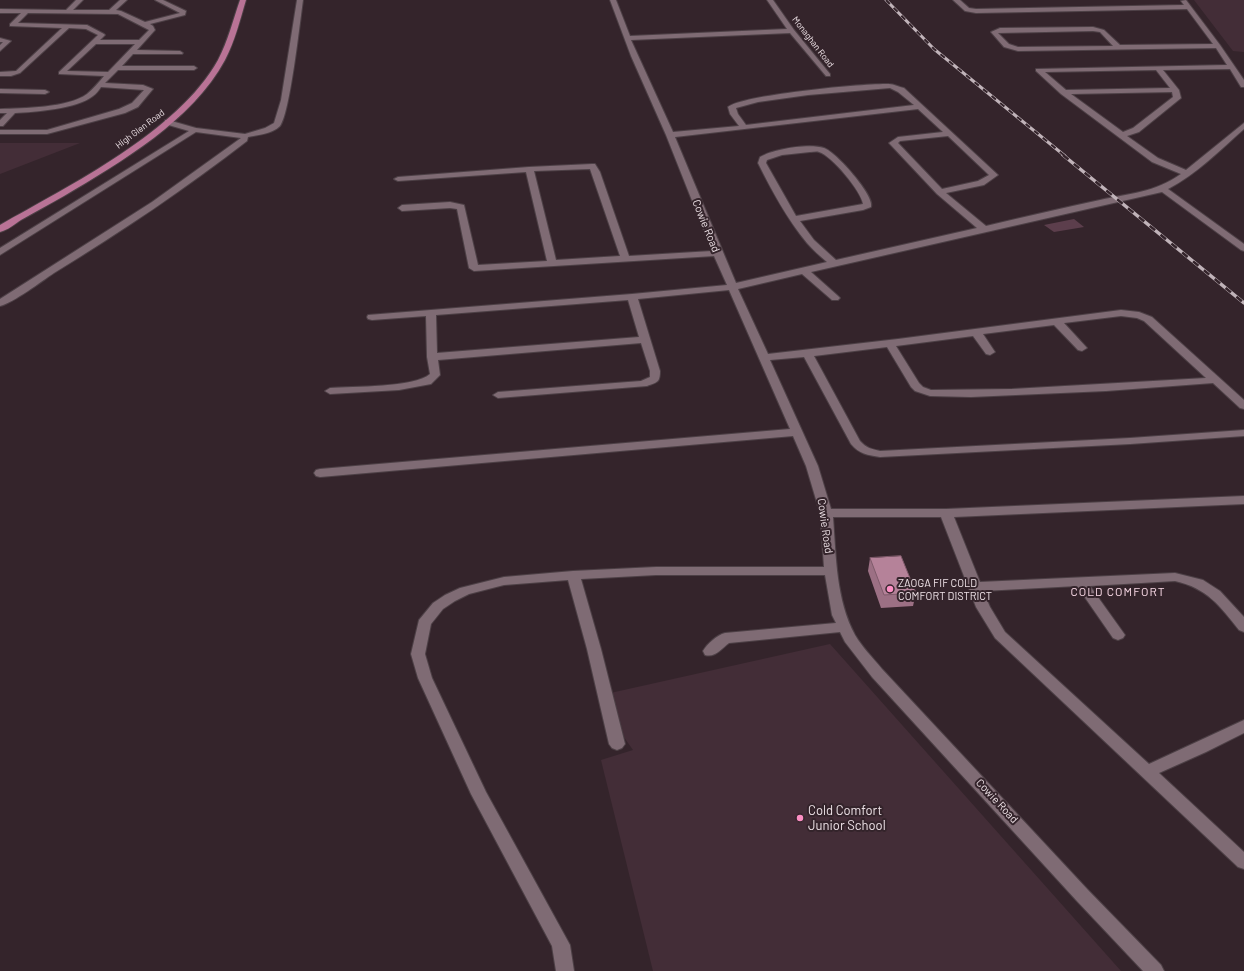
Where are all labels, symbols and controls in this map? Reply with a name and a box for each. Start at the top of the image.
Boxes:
street label: Monaghan Road [790,14,836,70]
street label: High Glen Road [113,107,167,151]
street label: Cowie Road [689,198,723,254]
street label: Cowie Road [815,498,835,554]
place label: ZAOGA FIF COLD COMFORT DISTRICT [898,576,992,602]
marker: ZAOGA FIF COLD COMFORT DISTRICT [885,584,895,594]
district label: COLD COMFORT [1070,585,1166,599]
street label: Cowie Road [973,776,1021,826]
place label: Cold Comfort Junior School [808,803,886,834]
marker: Cold Comfort Junior School [795,813,805,823]

